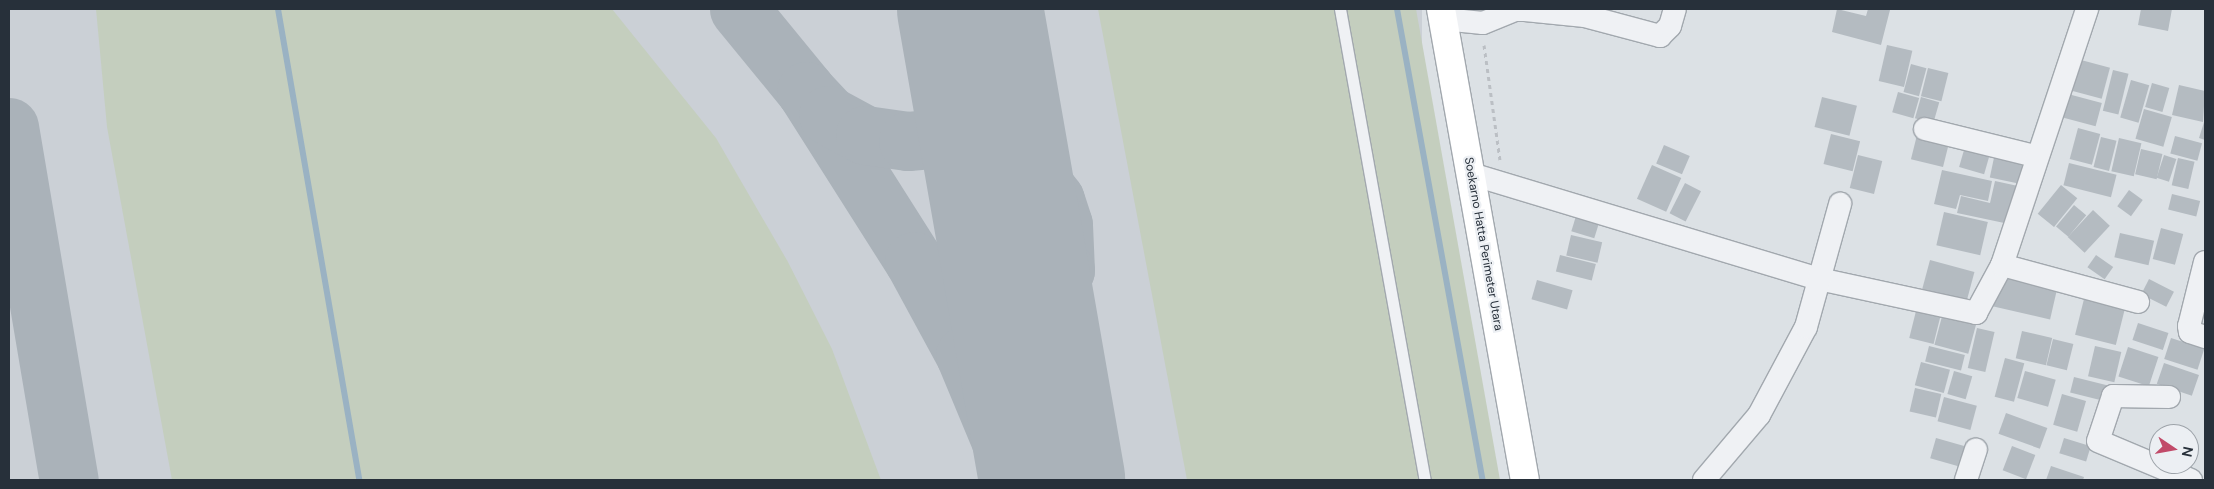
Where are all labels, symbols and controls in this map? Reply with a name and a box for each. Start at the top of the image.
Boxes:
street label: Soekarno Hatta Perimeter Utara [1461,156,1505,332]
north arrow [2149,424,2199,474]
text: N [2178,445,2198,459]

